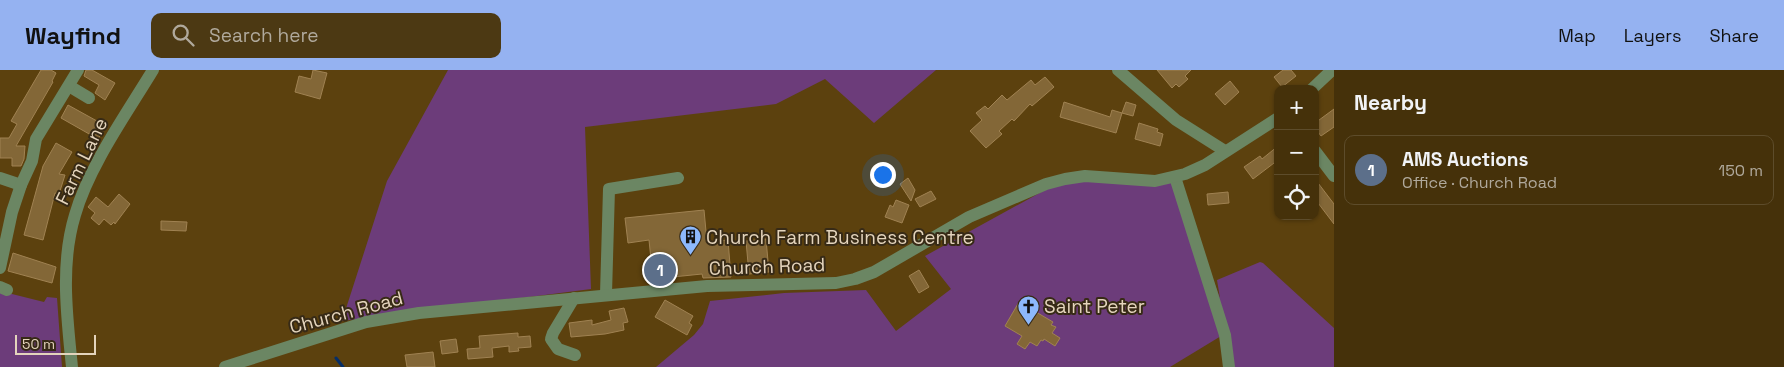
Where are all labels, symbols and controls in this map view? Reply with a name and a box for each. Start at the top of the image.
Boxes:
search box [151,13,501,58]
text: Wayfind [25,20,121,51]
icon: search [169,21,197,49]
text: Search here [209,23,319,48]
text: Map [1558,24,1596,47]
text: Layers [1624,24,1681,47]
text: Share [1709,24,1759,47]
map controls [1274,85,1319,220]
button: + [1274,85,1319,130]
text: Nearby [1354,89,1427,116]
street label: Farm Lane [50,114,113,209]
button: − [1274,130,1319,175]
text: AMS Auctions [1402,147,1529,172]
text: 1 [1367,160,1375,181]
text: 150 m [1719,160,1763,181]
your location [870,162,896,188]
text: Office · Church Road [1402,172,1557,193]
button: locate [1274,175,1319,220]
building icon: Church Farm Business Centre [678,225,702,256]
place label: Church Farm Business Centre [706,225,974,250]
pin: 1 [644,251,676,289]
street label: Church Road [708,252,826,281]
street label: Church Road [287,285,406,340]
church icon: Saint Peter [1016,294,1040,325]
place label: Saint Peter [1044,294,1145,319]
scale bar [15,332,96,355]
text: 50 m [22,335,55,353]

